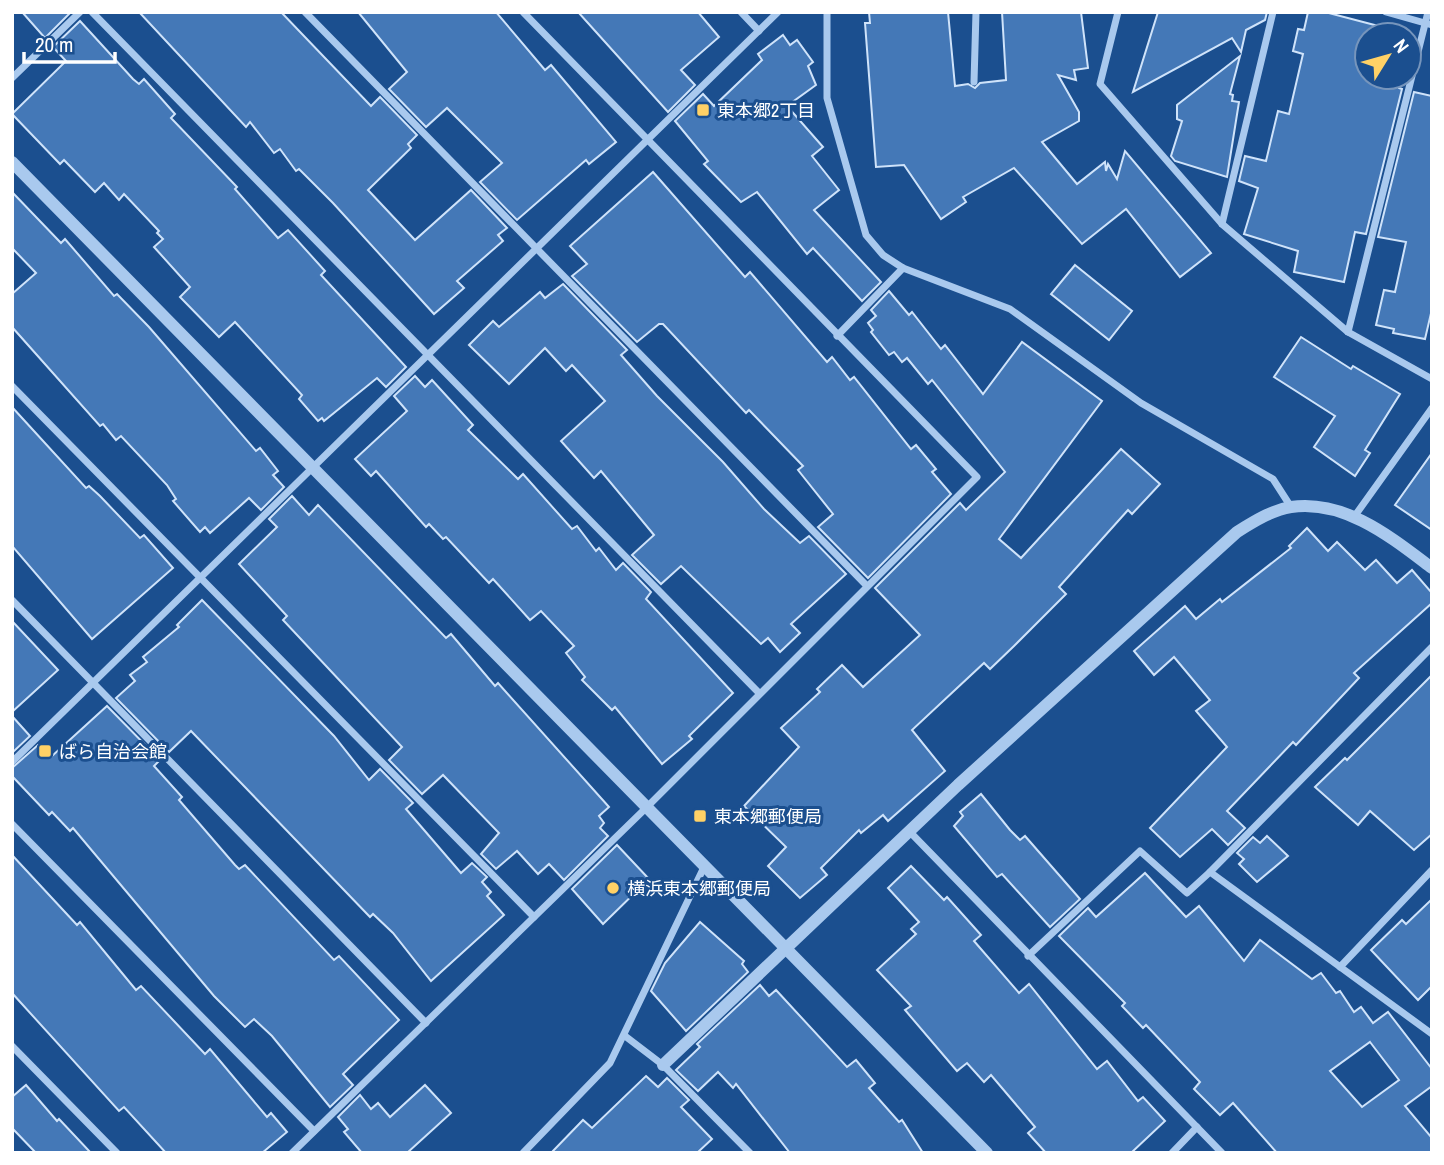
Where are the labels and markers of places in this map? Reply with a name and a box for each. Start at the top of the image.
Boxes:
place label: 東本郷2丁目 [717,98,815,123]
marker: 東本郷2丁目 [695,102,711,118]
place label: ばら自治会館 [59,739,167,764]
marker: ばら自治会館 [37,743,53,759]
place label: 東本郷郵便局 [714,804,822,829]
marker: 東本郷郵便局 [692,808,708,824]
place label: 横浜東本郷郵便局 [627,876,771,901]
marker: 横浜東本郷郵便局 [605,880,621,896]

